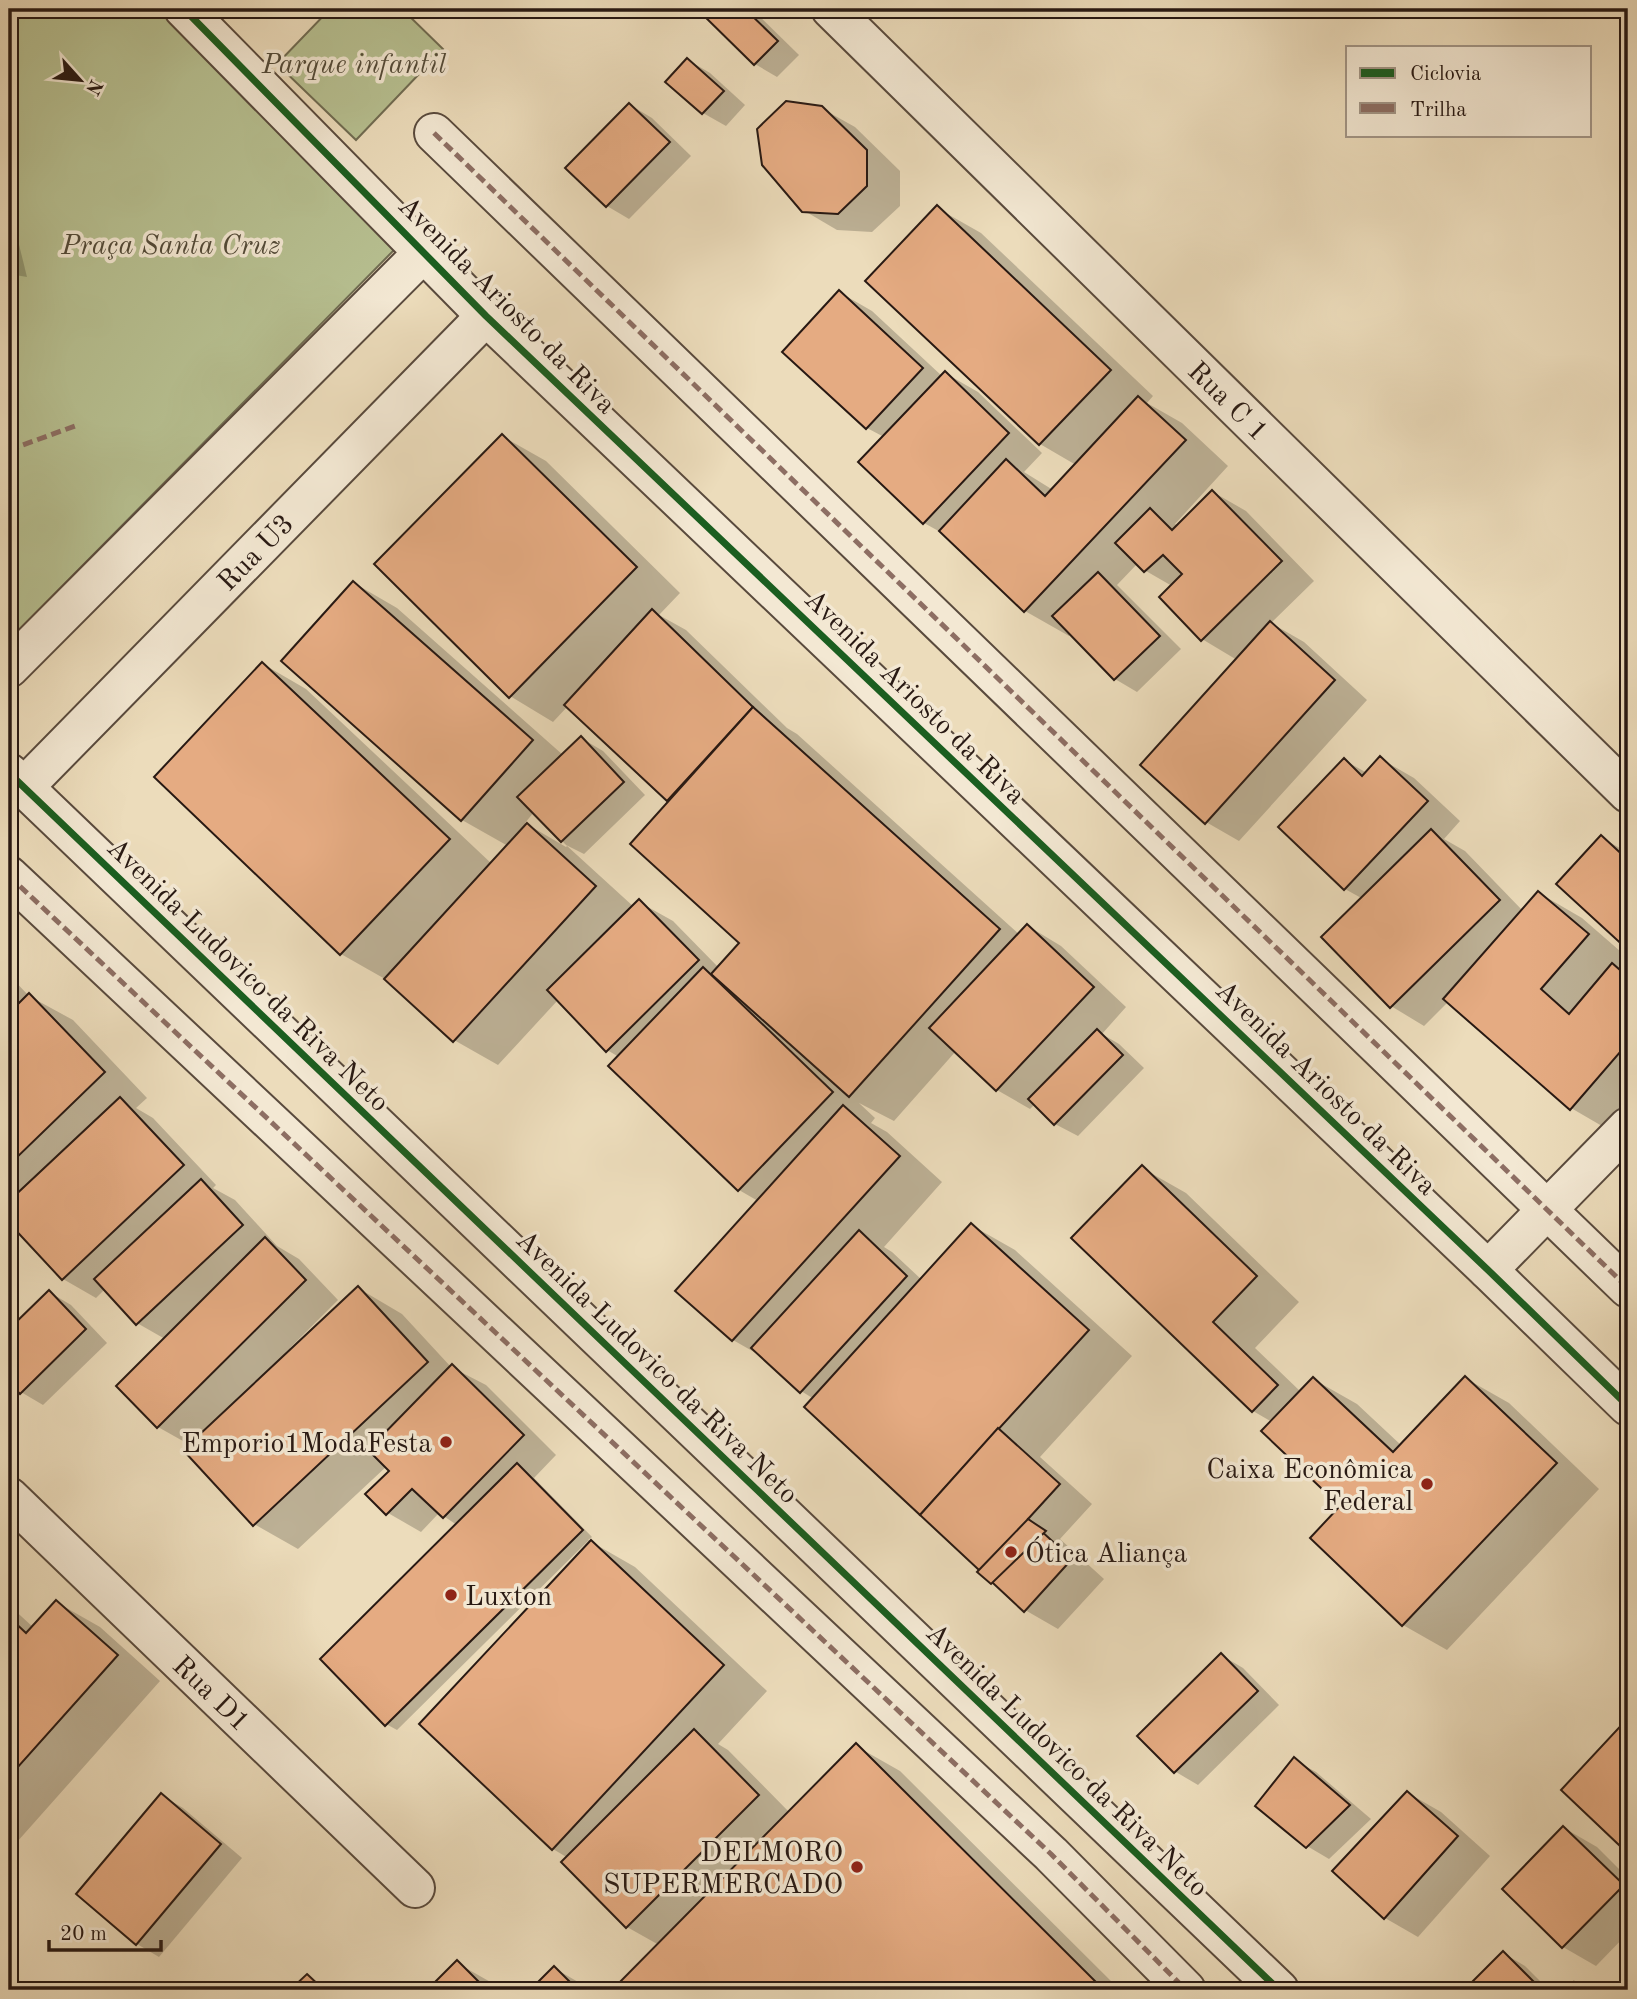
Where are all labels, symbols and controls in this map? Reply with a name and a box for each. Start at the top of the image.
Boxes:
north arrow [46,46,116,116]
legend [1346,46,1592,136]
park label: Parque infantil [261,52,446,80]
text: Ciclovia [1410,64,1481,85]
text: N [81,76,105,98]
text: Trilha [1410,100,1467,121]
street label: Avenida Ariosto da Riva [392,192,620,420]
park label: Praça Santa Cruz [60,233,281,261]
street label: Rua C 1 [1181,358,1272,447]
street label: Rua U3 [214,510,300,597]
street label: Avenida Ariosto da Riva [798,586,1030,811]
street label: Avenida Ludovico da Riva Neto [101,834,393,1118]
street label: Avenida Ariosto da Riva [1209,977,1441,1202]
street label: Avenida Ludovico da Riva Neto [510,1226,802,1510]
place label: Emporio1ModaFesta [182,1431,432,1459]
marker: Emporio1ModaFesta [438,1434,454,1450]
place label: Caixa Econômica Federal [1206,1457,1413,1517]
marker: Caixa Econômica Federal [1419,1476,1435,1492]
place label: Ótica Aliança [1025,1536,1188,1569]
marker: Ótica Aliança [1003,1544,1019,1560]
place label: Luxton [465,1584,552,1612]
marker: Luxton [443,1587,459,1603]
street label: Avenida Ludovico da Riva Neto [920,1619,1212,1903]
street label: Rua D1 [166,1652,254,1738]
place label: DELMORO SUPERMERCADO [603,1840,843,1900]
marker: DELMORO SUPERMERCADO [849,1859,865,1875]
scale bar [49,1908,161,1952]
text: 20 m [60,1924,107,1945]

